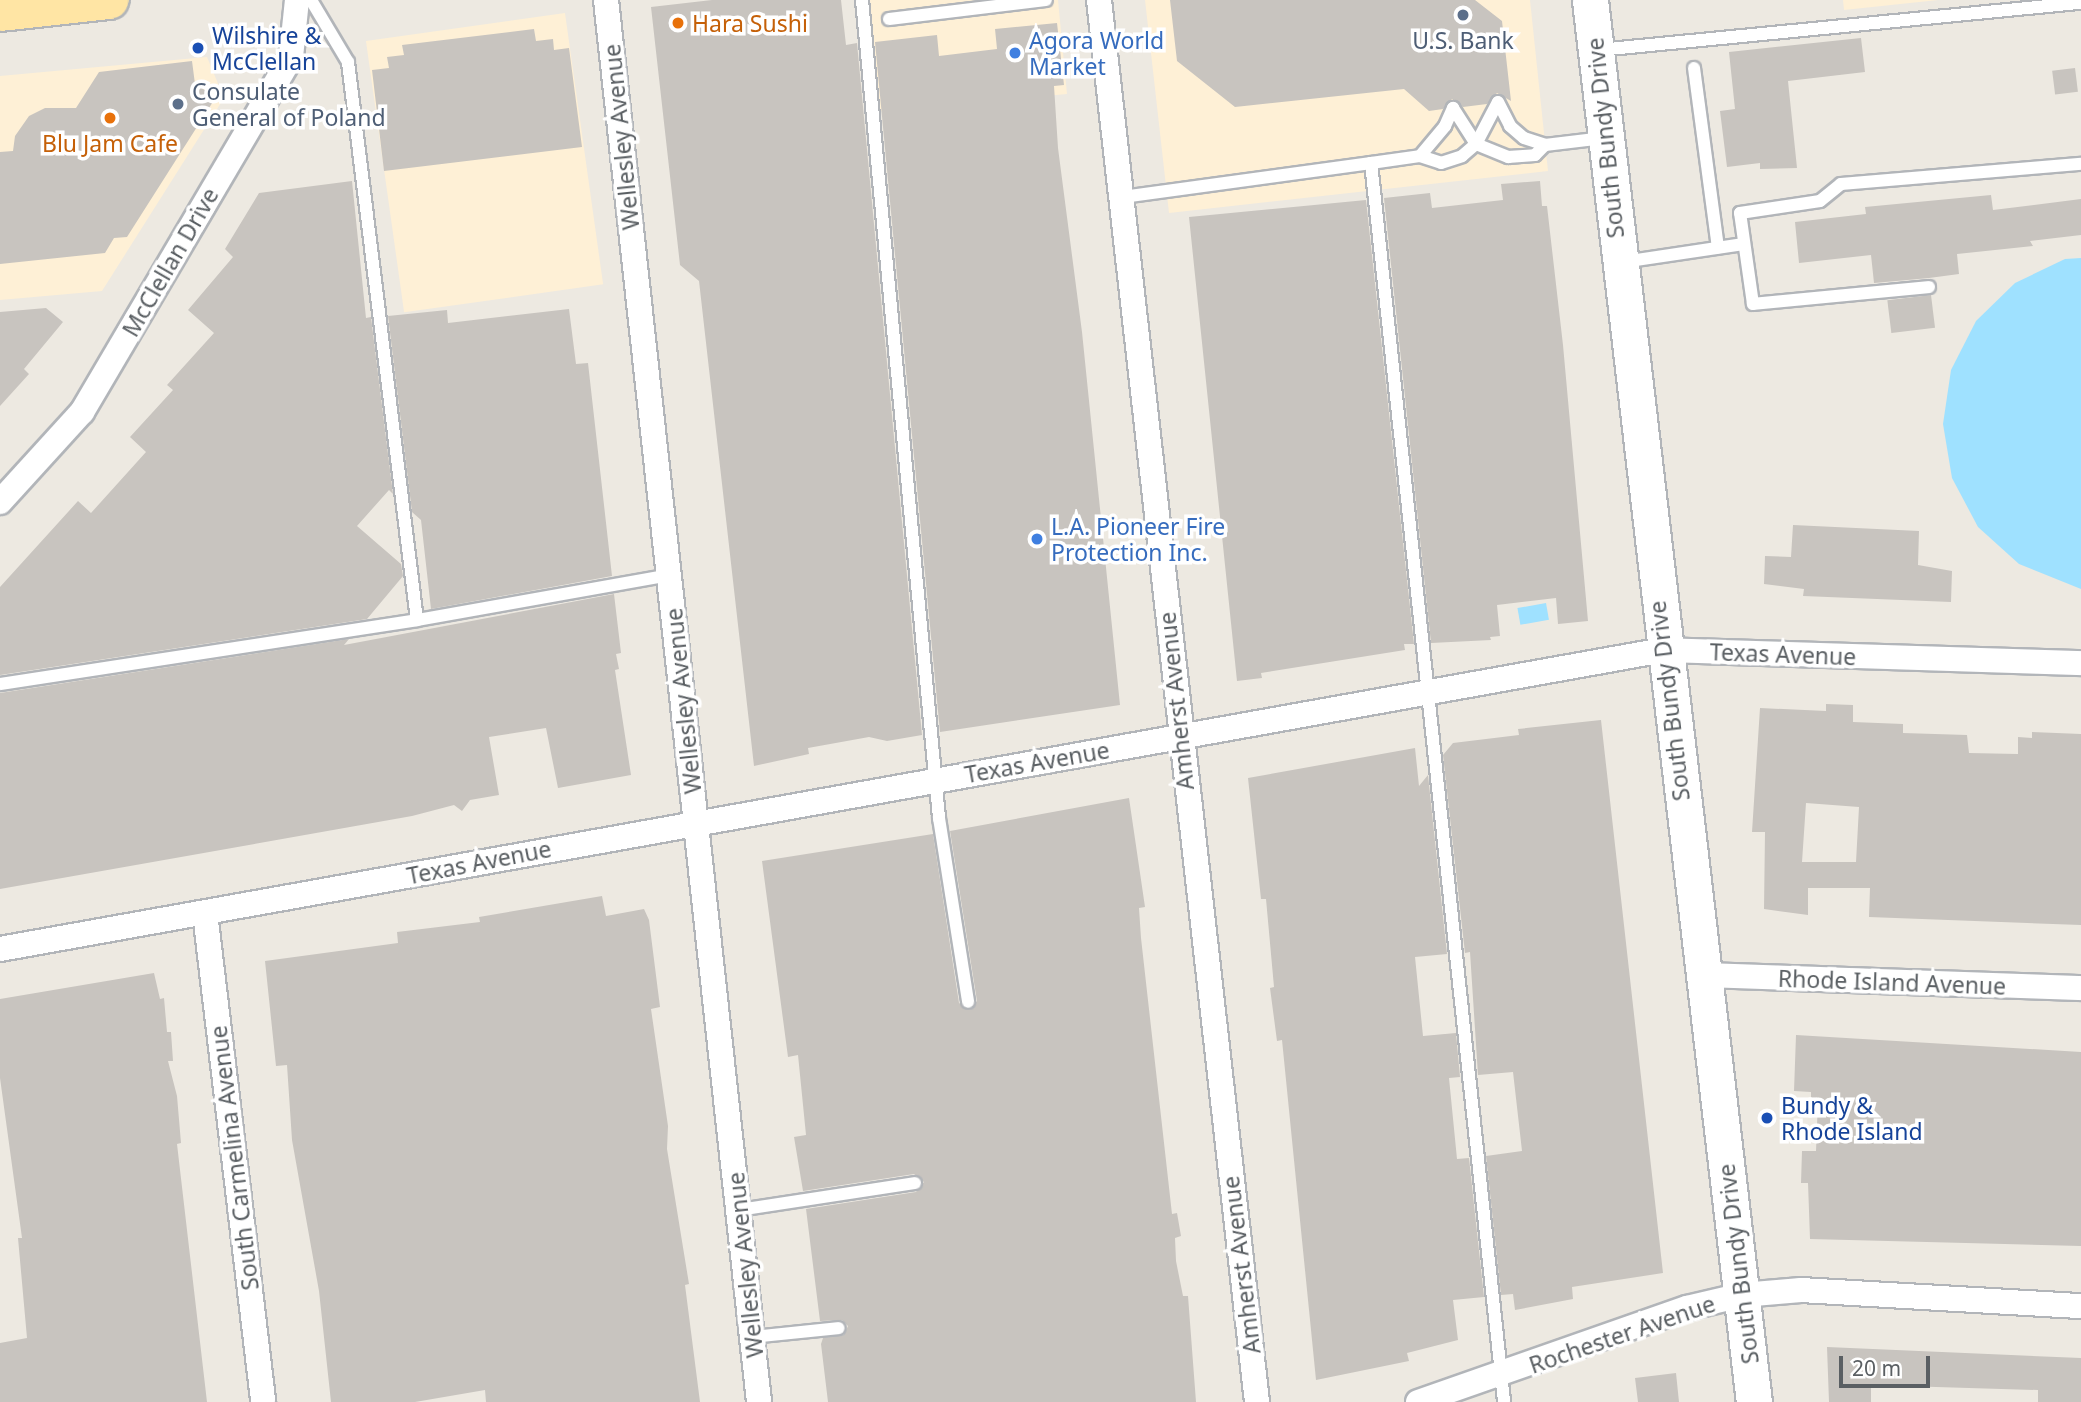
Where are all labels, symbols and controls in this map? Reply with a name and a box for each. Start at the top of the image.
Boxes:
marker: U.S. Bank [1455,7,1471,23]
place label: Hara Sushi [692,9,808,37]
marker: Hara Sushi [670,15,686,31]
place label: Wilshire & McClellan [212,21,321,75]
place label: Agora World Market [1029,26,1164,80]
place label: U.S. Bank [1412,26,1514,54]
street label: South Bundy Drive [1581,36,1629,240]
marker: Wilshire & McClellan [190,40,206,56]
street label: Wellesley Avenue [598,43,644,231]
marker: Agora World Market [1007,45,1023,61]
place label: Consulate General of Poland [192,77,386,131]
marker: Consulate General of Poland [170,96,186,112]
marker: Blu Jam Cafe [102,110,118,126]
place label: Blu Jam Cafe [42,129,178,157]
street label: McClellan Drive [116,183,224,341]
place label: L.A. Pioneer Fire Protection Inc. [1051,512,1225,566]
marker: L.A. Pioneer Fire Protection Inc. [1029,531,1045,547]
street label: South Bundy Drive [1643,599,1695,803]
street label: Wellesley Avenue [660,607,706,795]
street label: Amherst Avenue [1153,611,1199,791]
street label: Texas Avenue [1709,638,1857,670]
street label: Texas Avenue [962,736,1112,788]
street label: Texas Avenue [404,834,554,890]
street label: Rhode Island Avenue [1777,964,2007,1000]
street label: South Carmelina Avenue [204,1024,264,1292]
place label: Bundy & Rhode Island [1781,1091,1923,1145]
marker: Bundy & Rhode Island [1759,1110,1775,1126]
street label: South Bundy Drive [1712,1162,1764,1366]
street label: Wellesley Avenue [722,1171,768,1359]
street label: Amherst Avenue [1216,1175,1266,1355]
street label: Rochester Avenue [1525,1289,1719,1379]
scale bar [1843,1342,1934,1386]
text: 20 m [1852,1354,1901,1382]

